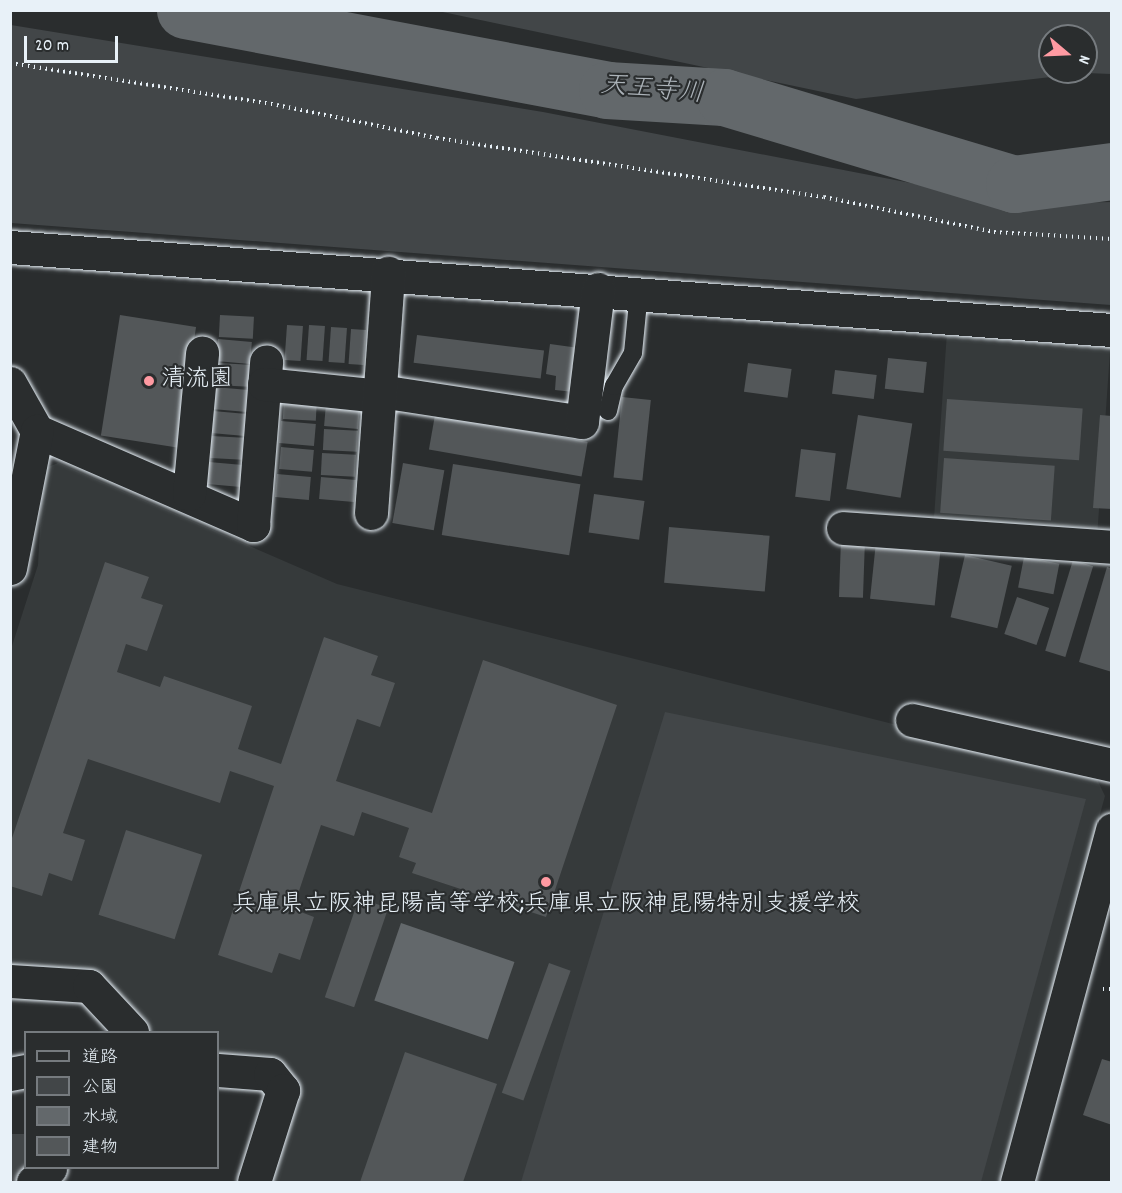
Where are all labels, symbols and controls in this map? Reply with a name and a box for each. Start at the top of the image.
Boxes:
scale bar [27,24,122,62]
north arrow [1038,24,1098,84]
text: 20 m [35,34,69,59]
text: N [1071,52,1096,67]
water label: 天王寺川 [599,71,705,111]
place label: 清流園 [161,367,233,395]
marker: 清流園 [142,374,156,388]
marker: 兵庫県立阪神昆陽高等学校;兵庫県立阪神昆陽特別支援学校 [539,875,553,889]
place label: 兵庫県立阪神昆陽高等学校;兵庫県立阪神昆陽特別支援学校 [232,892,860,920]
legend [24,1031,219,1169]
text: 道路 [82,1046,118,1071]
text: 公園 [82,1076,118,1101]
text: 水域 [82,1106,118,1131]
text: 建物 [82,1136,118,1161]

